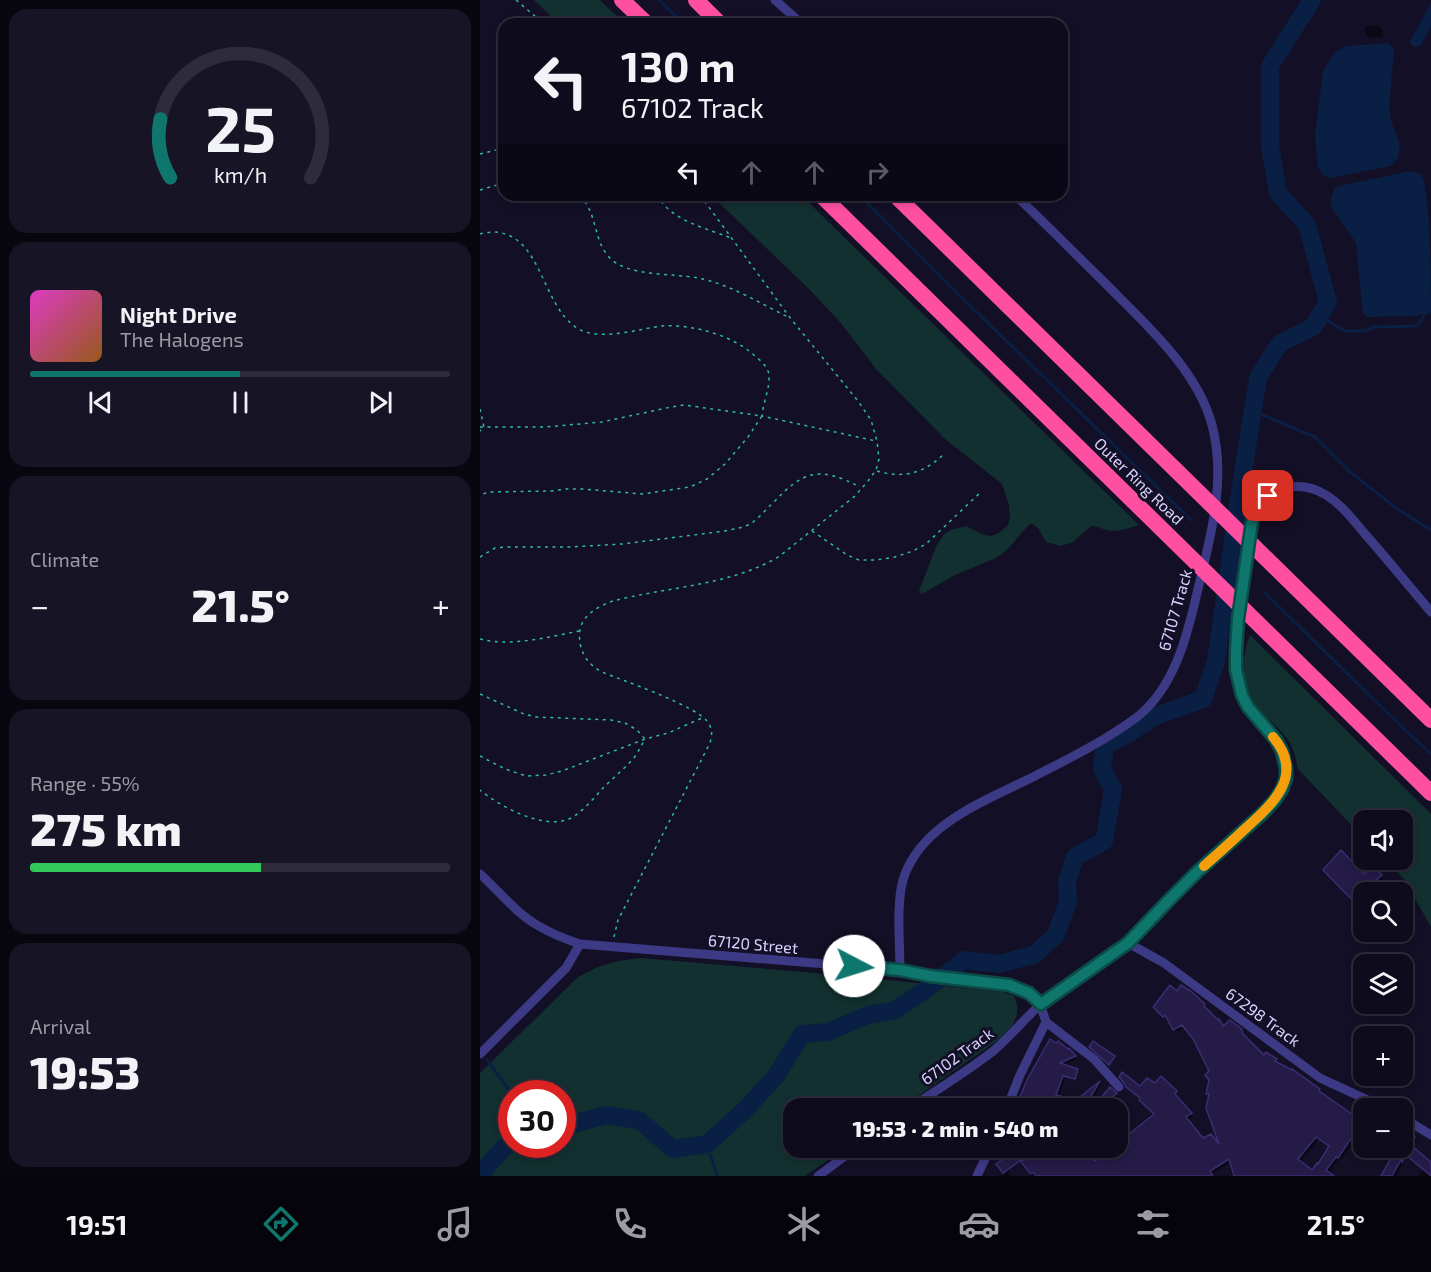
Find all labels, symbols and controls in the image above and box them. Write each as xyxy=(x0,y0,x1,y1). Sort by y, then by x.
text: 130 m xyxy=(621,40,736,90)
icon: left xyxy=(522,42,600,120)
text: 25 xyxy=(205,90,275,165)
text: 67102 Track xyxy=(621,91,764,123)
icon: left xyxy=(672,156,705,189)
icon: ahead xyxy=(735,156,768,189)
icon: ahead xyxy=(798,156,831,189)
icon: right xyxy=(861,156,894,189)
text: km/h xyxy=(213,163,267,188)
text: Night Drive xyxy=(120,301,237,327)
text: The Halogens xyxy=(120,327,244,351)
icon: previous xyxy=(84,386,117,419)
icon: pause xyxy=(224,386,257,419)
icon: next xyxy=(364,386,397,419)
street label: Outer Ring Road xyxy=(1091,433,1188,528)
pin xyxy=(1242,470,1293,521)
icon: arrive xyxy=(1251,479,1284,512)
text: Climate xyxy=(30,547,99,571)
street label: 67107 Track xyxy=(1154,567,1195,653)
text: 21.5° xyxy=(191,577,290,631)
text: − xyxy=(30,585,49,625)
text: + xyxy=(432,585,450,625)
text: Range · 55% xyxy=(30,771,140,795)
text: 275 km xyxy=(30,801,182,855)
map controls xyxy=(1353,810,1413,1158)
button: sound xyxy=(1353,810,1413,870)
button: search xyxy=(1353,882,1413,942)
street label: 67120 Street xyxy=(707,930,799,957)
position arrow xyxy=(822,934,886,998)
button: layers xyxy=(1353,954,1413,1014)
street label: 67298 Track xyxy=(1222,983,1304,1050)
text: Arrival xyxy=(30,1014,91,1038)
street label: 67102 Track xyxy=(917,1023,996,1088)
button: + xyxy=(1353,1026,1413,1086)
text: 19:53 xyxy=(30,1044,140,1098)
speed limit sign: 30 xyxy=(498,1080,576,1158)
button: − xyxy=(1353,1098,1413,1158)
text: 19:53 · 2 min · 540 m xyxy=(853,1115,1059,1141)
icon: directions xyxy=(260,1203,302,1245)
icon: music xyxy=(434,1203,476,1245)
icon: phone xyxy=(609,1203,651,1245)
icon: climate xyxy=(783,1203,825,1245)
icon: car xyxy=(958,1203,1000,1245)
icon: filters xyxy=(1132,1203,1174,1245)
text: 19:51 xyxy=(66,1208,127,1240)
text: 21.5° xyxy=(1307,1208,1365,1240)

